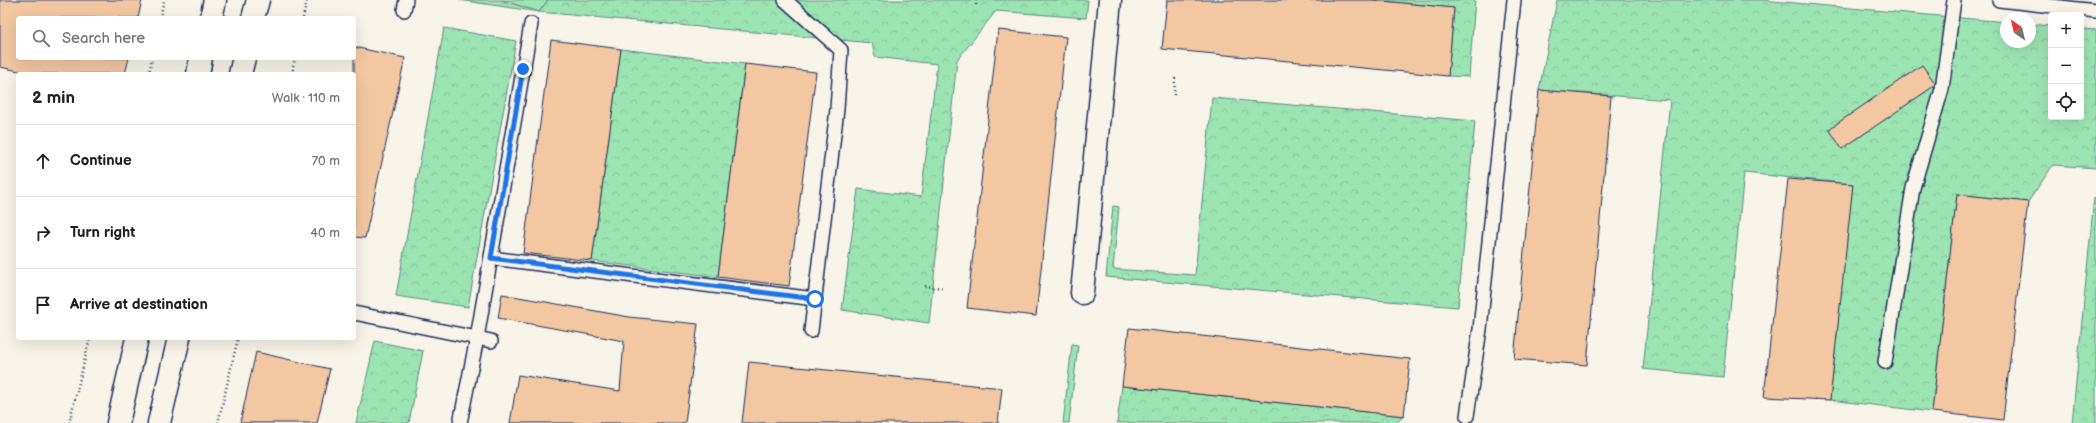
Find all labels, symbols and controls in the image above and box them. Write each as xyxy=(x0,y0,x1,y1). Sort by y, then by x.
north arrow xyxy=(2000,12,2036,48)
map controls xyxy=(2048,12,2084,120)
button: + xyxy=(2048,12,2084,48)
search box xyxy=(16,16,356,60)
icon: search xyxy=(30,27,52,49)
text: Search here xyxy=(62,29,145,48)
button: − xyxy=(2048,48,2084,84)
route end xyxy=(514,60,532,78)
button: locate xyxy=(2048,84,2084,120)
text: 2 min xyxy=(32,88,75,108)
text: Walk · 110 m xyxy=(272,90,340,106)
icon: ahead xyxy=(32,150,54,172)
text: Continue xyxy=(70,151,132,170)
text: 70 m xyxy=(312,153,340,169)
icon: right xyxy=(32,222,54,244)
text: Turn right xyxy=(70,223,135,242)
text: 40 m xyxy=(310,225,340,241)
route start xyxy=(806,290,824,308)
icon: arrive xyxy=(32,294,54,316)
text: Arrive at destination xyxy=(70,295,208,314)

